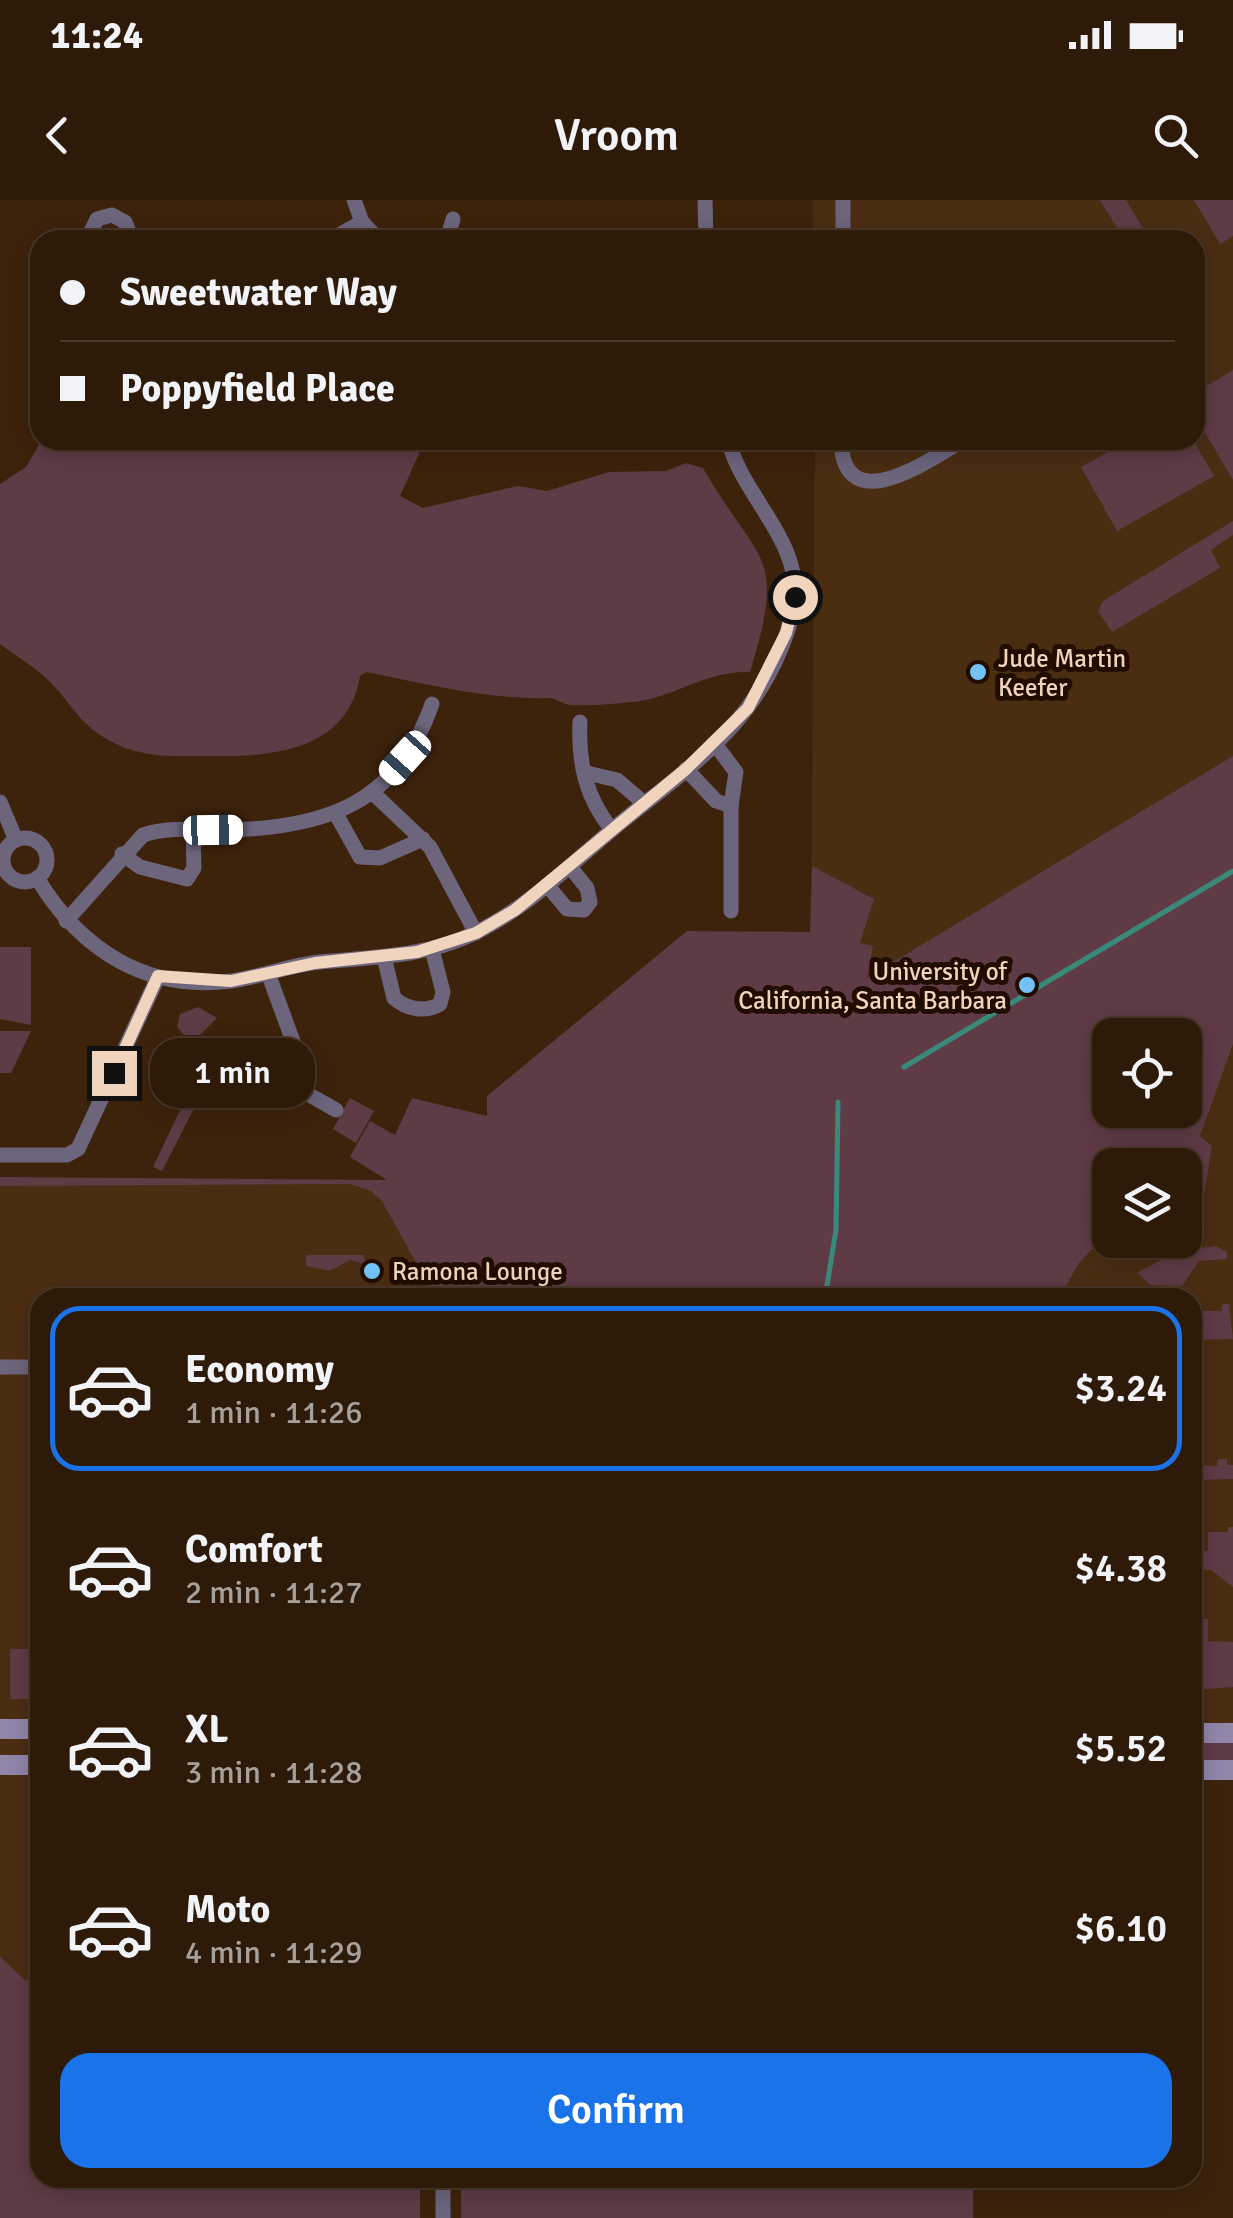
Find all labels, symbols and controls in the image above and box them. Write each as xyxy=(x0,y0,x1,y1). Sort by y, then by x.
text: 11:24 xyxy=(50,12,143,59)
icon: back xyxy=(30,108,85,163)
text: Vroom xyxy=(554,108,679,163)
icon: search xyxy=(1148,108,1203,163)
text: Sweetwater Way xyxy=(120,269,397,316)
text: Poppyfield Place xyxy=(120,365,395,412)
route start xyxy=(773,575,818,620)
place label: Jude Martin Keefer xyxy=(998,643,1126,703)
marker: Jude Martin Keefer xyxy=(967,661,989,683)
car xyxy=(374,726,436,790)
car xyxy=(183,814,243,846)
place label: University of California, Santa Barbara xyxy=(738,956,1009,1016)
marker: University of California, Santa Barbara xyxy=(1016,974,1038,996)
map controls xyxy=(1092,1018,1202,1258)
button: locate xyxy=(1092,1018,1202,1128)
callout: 1 min xyxy=(149,1038,314,1108)
route end xyxy=(92,1051,137,1096)
text: 1 min xyxy=(194,1053,271,1092)
button: layers xyxy=(1092,1148,1202,1258)
place label: Ramona Lounge xyxy=(392,1256,563,1287)
marker: Ramona Lounge xyxy=(361,1260,383,1282)
icon: car xyxy=(65,1344,155,1434)
text: Economy xyxy=(185,1346,334,1393)
text: $3.24 xyxy=(1074,1365,1167,1412)
text: 1 min · 11:26 xyxy=(185,1393,363,1432)
icon: car xyxy=(65,1524,155,1614)
text: Comfort xyxy=(185,1526,323,1573)
text: $4.38 xyxy=(1074,1545,1167,1592)
text: 2 min · 11:27 xyxy=(185,1573,363,1612)
icon: car xyxy=(65,1704,155,1794)
text: XL xyxy=(185,1706,228,1753)
text: $5.52 xyxy=(1074,1725,1167,1772)
text: 3 min · 11:28 xyxy=(185,1753,363,1792)
icon: car xyxy=(65,1884,155,1974)
text: Moto xyxy=(185,1886,270,1933)
text: $6.10 xyxy=(1074,1905,1167,1952)
text: 4 min · 11:29 xyxy=(185,1933,363,1972)
button: Confirm xyxy=(60,2053,1172,2168)

